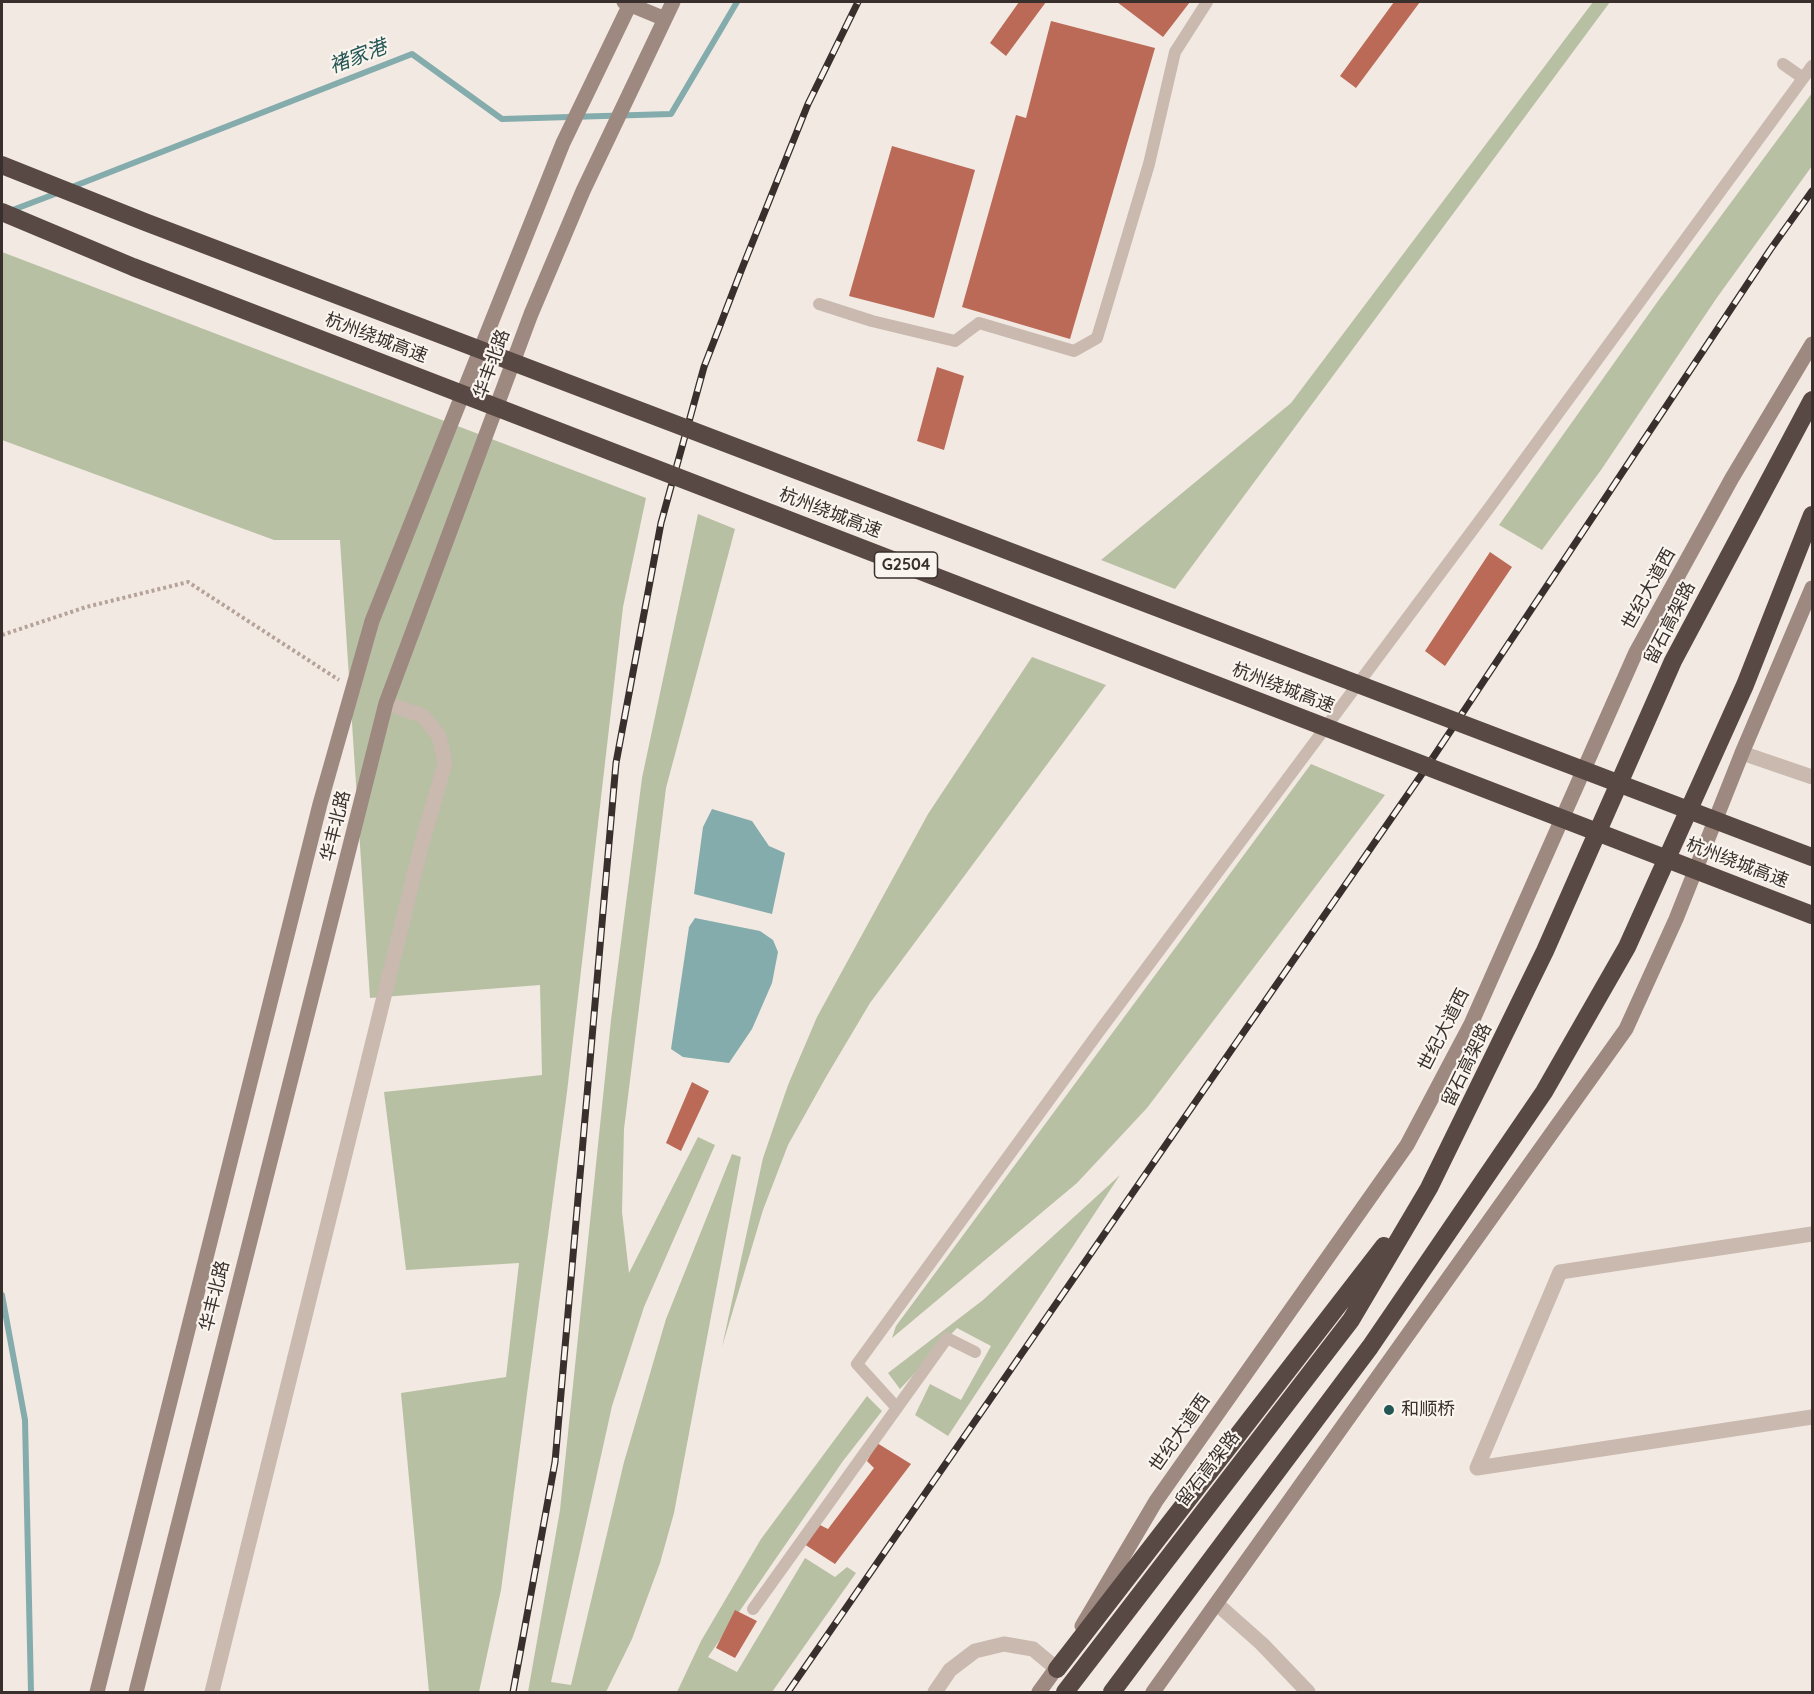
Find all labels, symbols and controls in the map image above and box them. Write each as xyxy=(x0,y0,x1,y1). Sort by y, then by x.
water label: 褚家港 xyxy=(326,35,390,79)
street label: 杭州绕城高速 xyxy=(322,309,430,367)
street label: 华丰北路 xyxy=(470,326,514,402)
street label: 杭州绕城高速 xyxy=(776,484,884,542)
street label: 世纪大道西 xyxy=(1618,544,1680,634)
road number: G2504 xyxy=(874,552,938,578)
street label: 留石高架路 xyxy=(1640,578,1700,668)
street label: 杭州绕城高速 xyxy=(1229,659,1337,717)
street label: 华丰北路 xyxy=(317,788,355,864)
street label: 杭州绕城高速 xyxy=(1683,834,1791,892)
street label: 世纪大道西 xyxy=(1414,985,1474,1075)
street label: 留石高架路 xyxy=(1438,1020,1496,1110)
street label: 华丰北路 xyxy=(196,1258,234,1334)
street label: 世纪大道西 xyxy=(1145,1390,1215,1476)
place label: 和顺桥 xyxy=(1401,1399,1455,1421)
marker: 和顺桥 xyxy=(1382,1403,1396,1417)
street label: 留石高架路 xyxy=(1172,1427,1244,1511)

